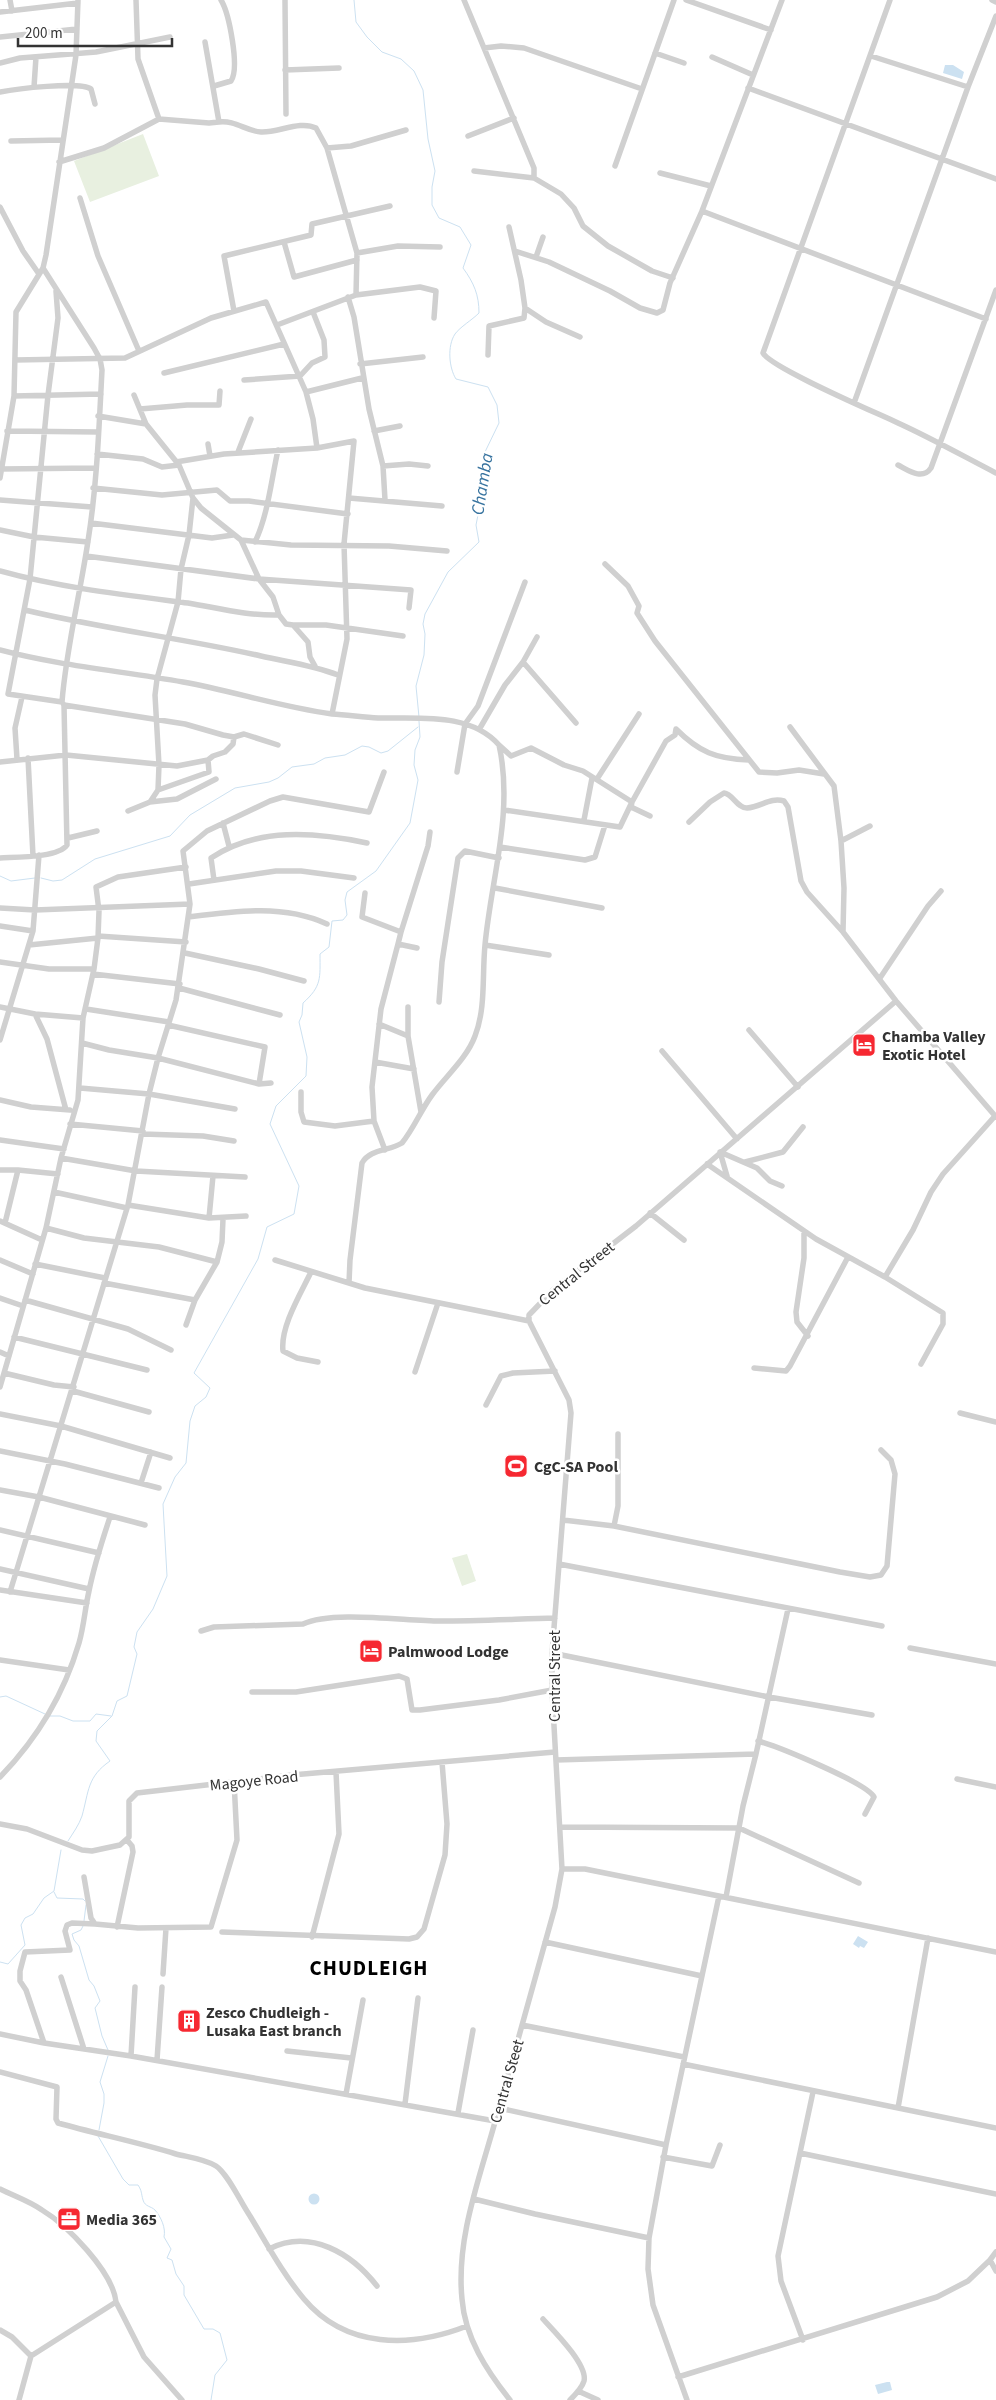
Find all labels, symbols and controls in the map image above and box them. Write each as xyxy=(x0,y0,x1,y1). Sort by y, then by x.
scale bar xyxy=(18,15,171,47)
text: 200 m xyxy=(25,23,63,44)
water label: Chamba xyxy=(465,451,500,517)
place label: Chamba Valley Exotic Hotel xyxy=(882,1026,986,1066)
hotel icon: Chamba Valley Exotic Hotel xyxy=(851,1032,877,1058)
street label: Central Street xyxy=(534,1236,620,1311)
sports icon: CgC-SA Pool xyxy=(503,1453,529,1479)
place label: CgC-SA Pool xyxy=(534,1456,618,1478)
street label: Central Street xyxy=(544,1629,566,1722)
hotel icon: Palmwood Lodge xyxy=(358,1638,384,1664)
place label: Palmwood Lodge xyxy=(388,1641,509,1663)
street label: Magoye Road xyxy=(209,1765,300,1797)
district label: CHUDLEIGH xyxy=(310,1953,428,1983)
place label: Zesco Chudleigh - Lusaka East branch xyxy=(206,2002,342,2042)
building icon: Zesco Chudleigh - Lusaka East branch xyxy=(176,2008,202,2034)
street label: Central Steet xyxy=(485,2036,530,2126)
office icon: Media 365 xyxy=(56,2206,82,2232)
place label: Media 365 xyxy=(86,2209,157,2231)

